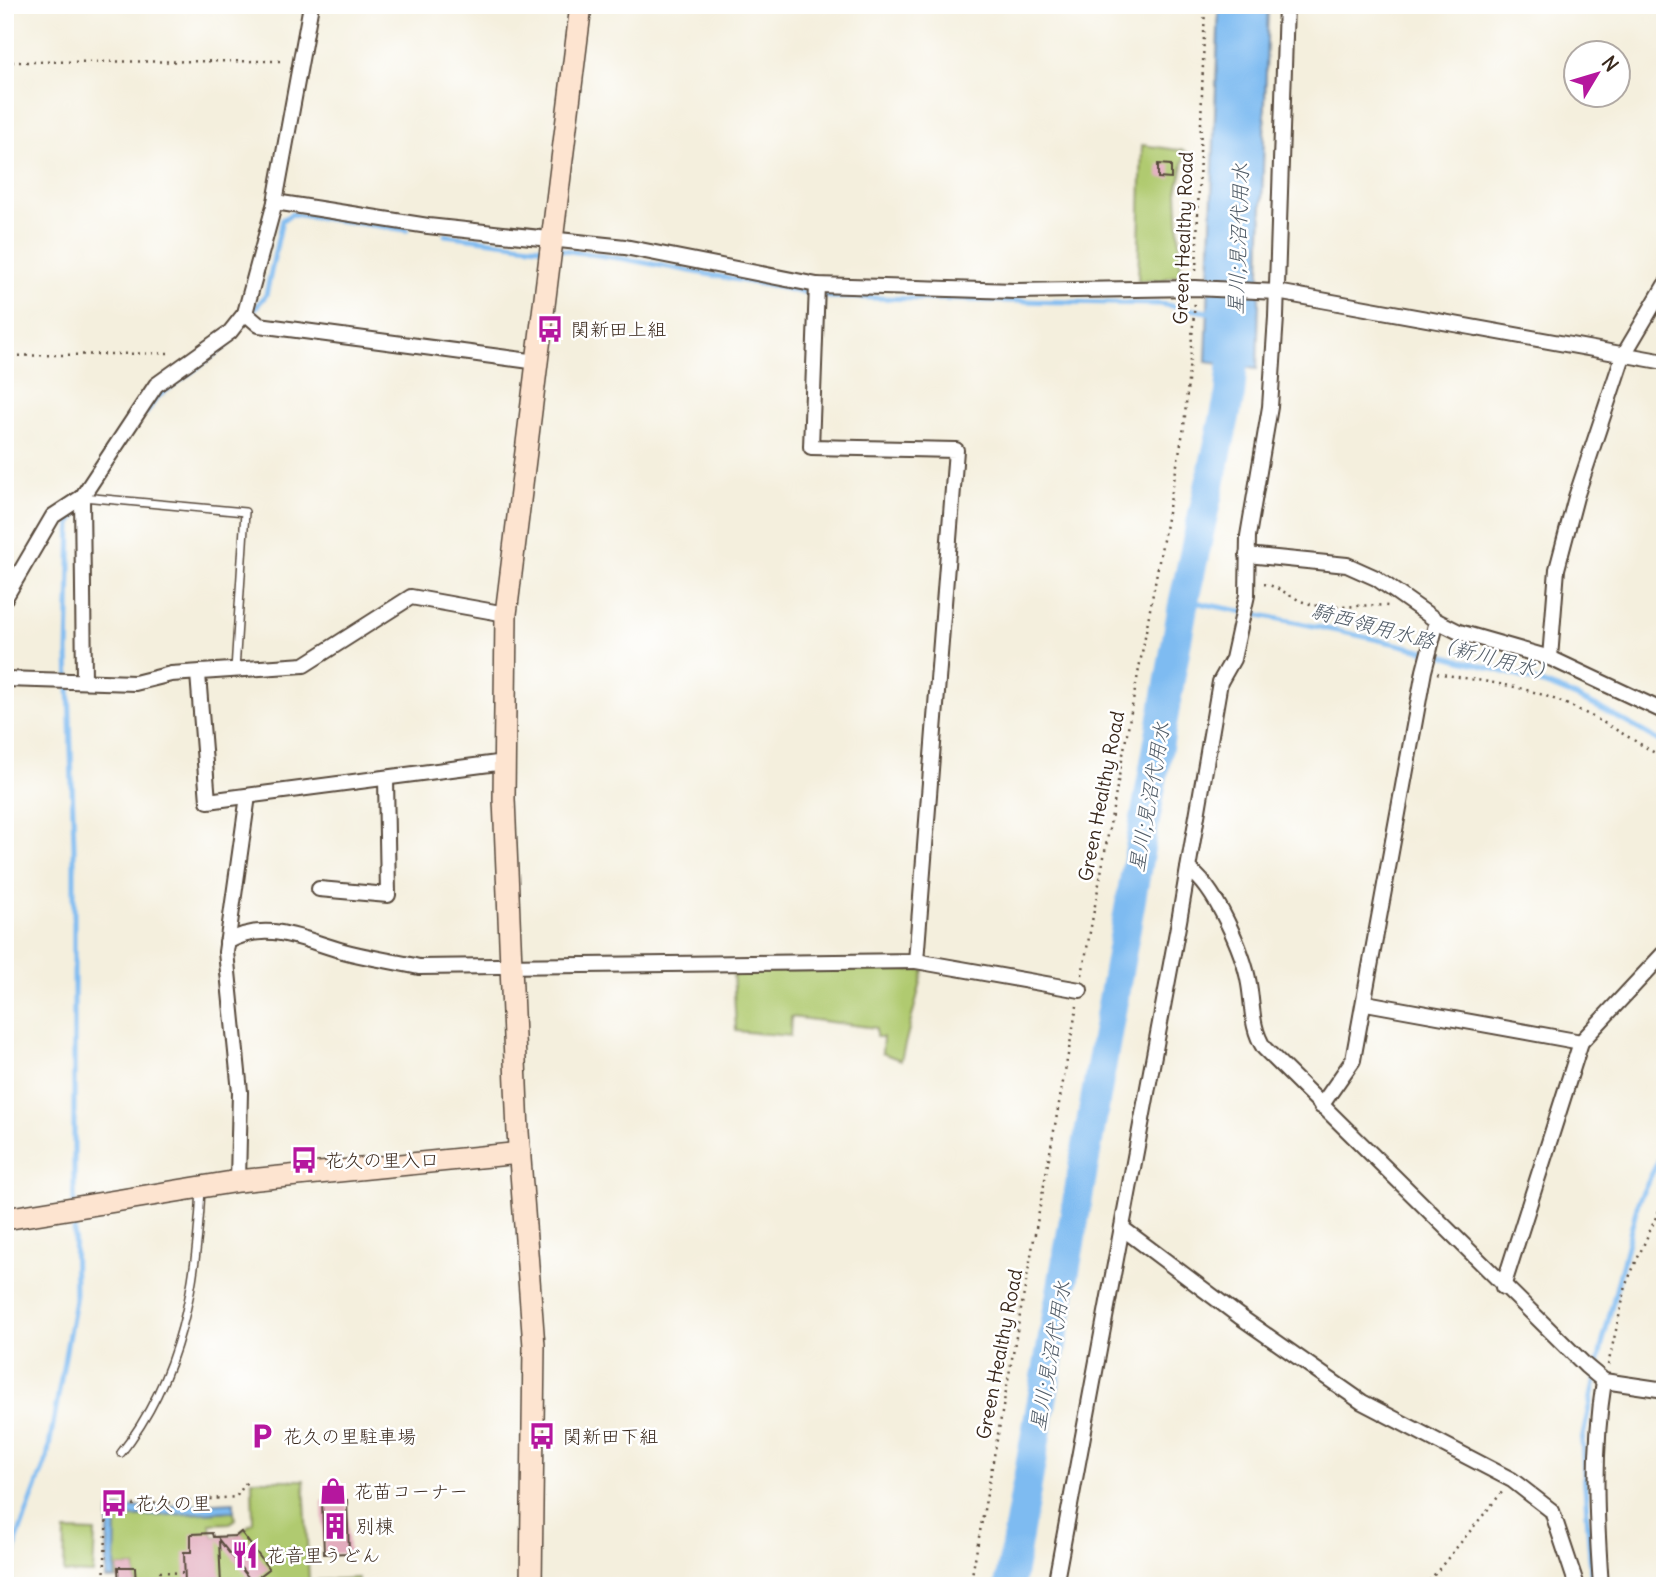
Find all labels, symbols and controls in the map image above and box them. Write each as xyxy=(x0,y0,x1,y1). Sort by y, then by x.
north arrow xyxy=(1562,38,1632,108)
text: N xyxy=(1597,51,1624,76)
street label: Green Healthy Road xyxy=(1168,151,1198,325)
water label: 星川;見沼代用水 xyxy=(1222,163,1254,315)
bus stop icon: 関新田上組 xyxy=(535,314,565,344)
place label: 関新田上組 xyxy=(571,317,666,341)
water label: 騎西領用水路（新川用水） xyxy=(1309,596,1559,688)
street label: Green Healthy Road xyxy=(1073,709,1129,883)
water label: 星川;見沼代用水 xyxy=(1122,720,1176,874)
bus stop icon: 花久の里入口 xyxy=(289,1145,319,1175)
place label: 花久の里入口 xyxy=(325,1148,439,1172)
street label: Green Healthy Road xyxy=(971,1267,1027,1441)
water label: 星川;見沼代用水 xyxy=(1023,1279,1077,1433)
parking icon: 花久の里駐車場 xyxy=(247,1421,277,1451)
bus stop icon: 関新田下組 xyxy=(527,1421,557,1451)
place label: 花久の里駐車場 xyxy=(283,1424,416,1448)
place label: 関新田下組 xyxy=(563,1424,658,1448)
shop icon: 花苗コーナー xyxy=(318,1476,348,1506)
place label: 花苗コーナー xyxy=(354,1479,468,1503)
bus stop icon: 花久の里 xyxy=(99,1488,129,1518)
place label: 花久の里 xyxy=(135,1491,211,1515)
building icon: 別棟 xyxy=(320,1511,350,1541)
place label: 別棟 xyxy=(356,1514,394,1538)
restaurant icon: 花音里うどん xyxy=(230,1540,260,1570)
place label: 花音里うどん xyxy=(266,1543,380,1567)

